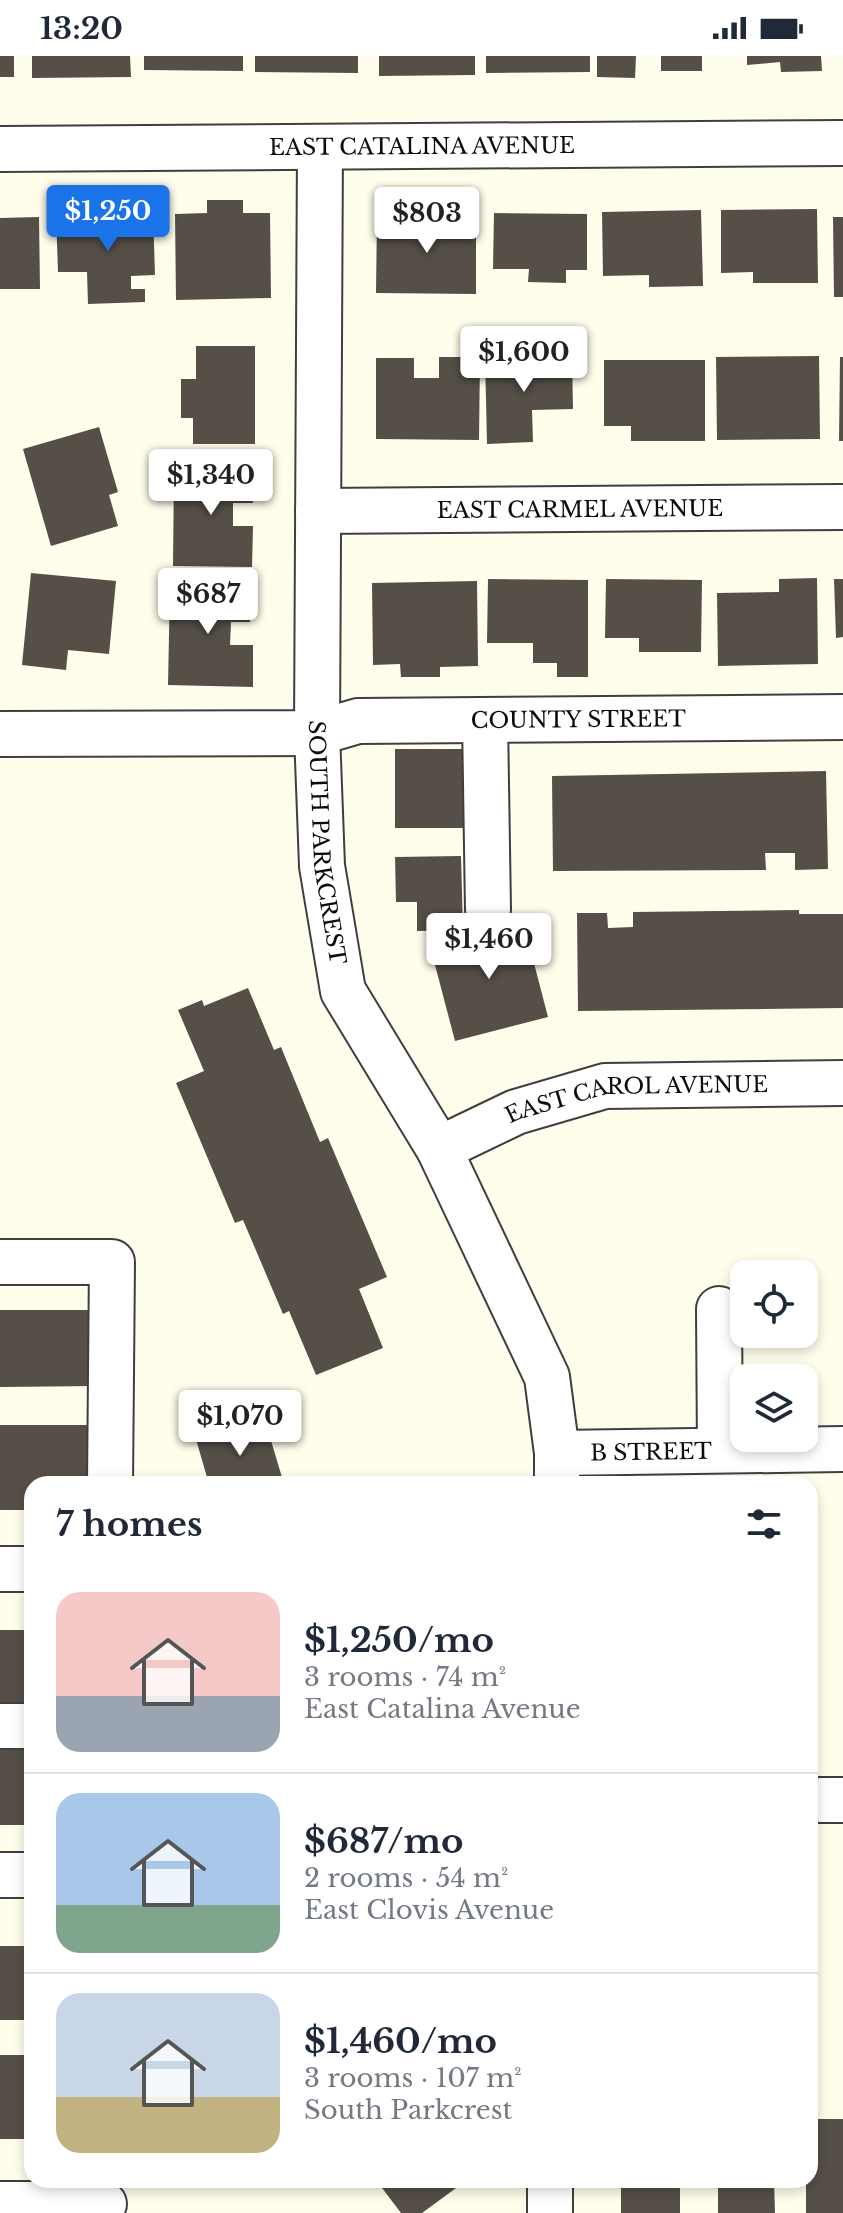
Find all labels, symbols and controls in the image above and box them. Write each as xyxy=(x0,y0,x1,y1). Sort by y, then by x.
text: 13:20 xyxy=(40,10,123,47)
street label: EAST CATALINA AVENUE xyxy=(269,131,575,161)
pin: $1,250 xyxy=(43,185,173,253)
pin: $803 xyxy=(380,187,474,255)
text: $1,250 xyxy=(65,195,151,227)
text: $803 xyxy=(392,197,462,229)
pin: $1,600 xyxy=(459,326,589,394)
text: $1,600 xyxy=(478,336,570,368)
pin: $1,340 xyxy=(146,449,276,517)
text: $1,340 xyxy=(167,459,255,491)
street label: EAST CARMEL AVENUE xyxy=(437,494,723,524)
pin: $687 xyxy=(161,568,255,636)
text: $687 xyxy=(176,578,240,610)
street label: COUNTY STREET xyxy=(471,705,686,734)
street label: SOUTH PARKCREST xyxy=(303,720,352,967)
pin: $1,460 xyxy=(424,913,554,981)
text: $1,460 xyxy=(444,923,534,955)
street label: EAST CAROL AVENUE xyxy=(500,1070,768,1129)
map controls xyxy=(730,1260,818,1452)
button: locate xyxy=(730,1260,818,1348)
button: layers xyxy=(730,1364,818,1452)
pin: $1,070 xyxy=(175,1390,305,1458)
text: $1,070 xyxy=(196,1400,284,1432)
street label: B STREET xyxy=(590,1437,712,1466)
icon: filters xyxy=(742,1502,786,1546)
text: 7 homes xyxy=(56,1503,203,1545)
text: $1,250/mo xyxy=(304,1619,494,1661)
icon: home xyxy=(120,1624,216,1720)
text: 3 rooms · 74 m² xyxy=(304,1661,506,1693)
text: East Catalina Avenue xyxy=(304,1693,581,1725)
text: $687/mo xyxy=(304,1820,463,1862)
icon: home xyxy=(120,1825,216,1921)
text: 2 rooms · 54 m² xyxy=(304,1862,508,1894)
text: East Clovis Avenue xyxy=(304,1894,554,1926)
text: $1,460/mo xyxy=(304,2020,497,2062)
icon: home xyxy=(120,2025,216,2121)
text: 3 rooms · 107 m² xyxy=(304,2062,522,2094)
text: South Parkcrest xyxy=(304,2094,512,2126)

